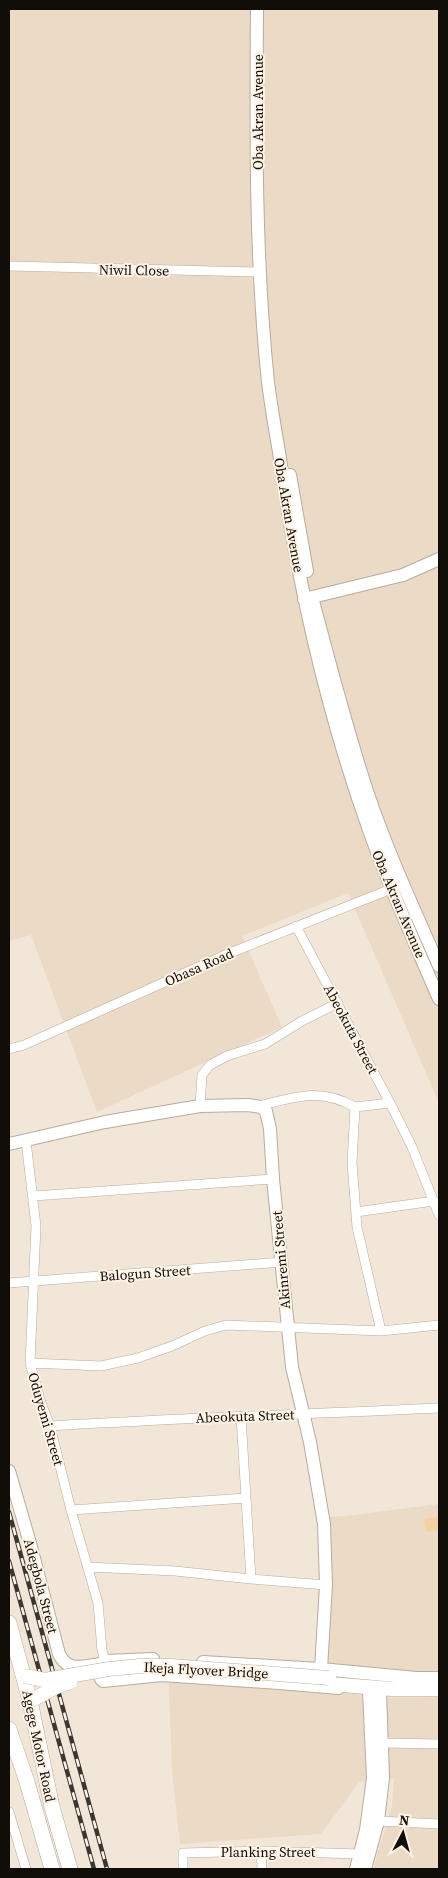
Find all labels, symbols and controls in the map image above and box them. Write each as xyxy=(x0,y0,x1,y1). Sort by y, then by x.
street label: Oba Akran Avenue xyxy=(248,54,268,170)
street label: Niwil Close xyxy=(99,259,169,281)
street label: Oba Akran Avenue xyxy=(269,456,309,574)
street label: Oba Akran Avenue xyxy=(367,847,431,961)
street label: Obasa Road xyxy=(161,943,237,991)
street label: Abeokuta Street xyxy=(319,981,383,1078)
street label: Akinremi Street xyxy=(267,1209,295,1310)
street label: Balogun Street xyxy=(99,1260,192,1286)
street label: Oduyemi Street xyxy=(23,1370,69,1468)
street label: Abeokuta Street xyxy=(195,1404,295,1428)
street label: Adegbola Street xyxy=(19,1536,63,1636)
street label: Ikeja Flyover Bridge xyxy=(143,1657,269,1683)
street label: Agege Motor Road xyxy=(17,1688,61,1804)
north arrow xyxy=(378,1808,428,1858)
text: N xyxy=(398,1810,410,1831)
street label: Planking Street xyxy=(221,1842,316,1862)

